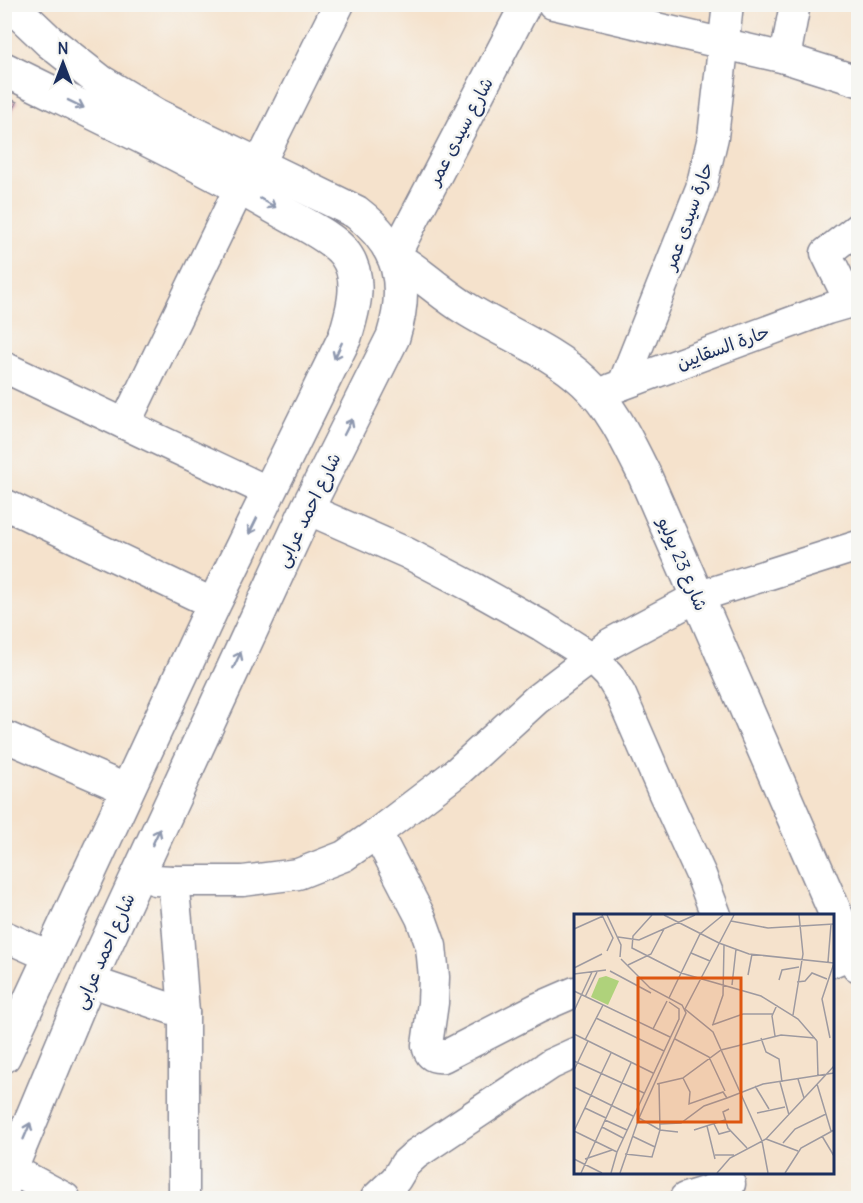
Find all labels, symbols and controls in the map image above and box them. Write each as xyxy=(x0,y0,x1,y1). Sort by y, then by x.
north arrow xyxy=(33,33,93,93)
text: N xyxy=(57,38,69,58)
street label: شارع سيدى عمر xyxy=(421,73,499,191)
one-way arrow xyxy=(66,99,84,111)
street label: حارة سيدى عمر xyxy=(657,159,718,275)
one-way arrow xyxy=(259,198,276,210)
street label: حارة السقايين xyxy=(673,320,773,374)
one-way arrow xyxy=(332,341,344,359)
one-way arrow xyxy=(343,418,354,436)
street label: شارع احمد عرابى xyxy=(270,449,347,571)
street label: شارع 23 يوليو xyxy=(652,513,713,615)
one-way arrow xyxy=(246,517,258,535)
one-way arrow xyxy=(232,651,244,669)
one-way arrow xyxy=(151,828,162,846)
street label: شارع احمد عرابى xyxy=(68,889,141,1013)
inset map xyxy=(574,914,833,1173)
one-way arrow xyxy=(22,1122,33,1140)

